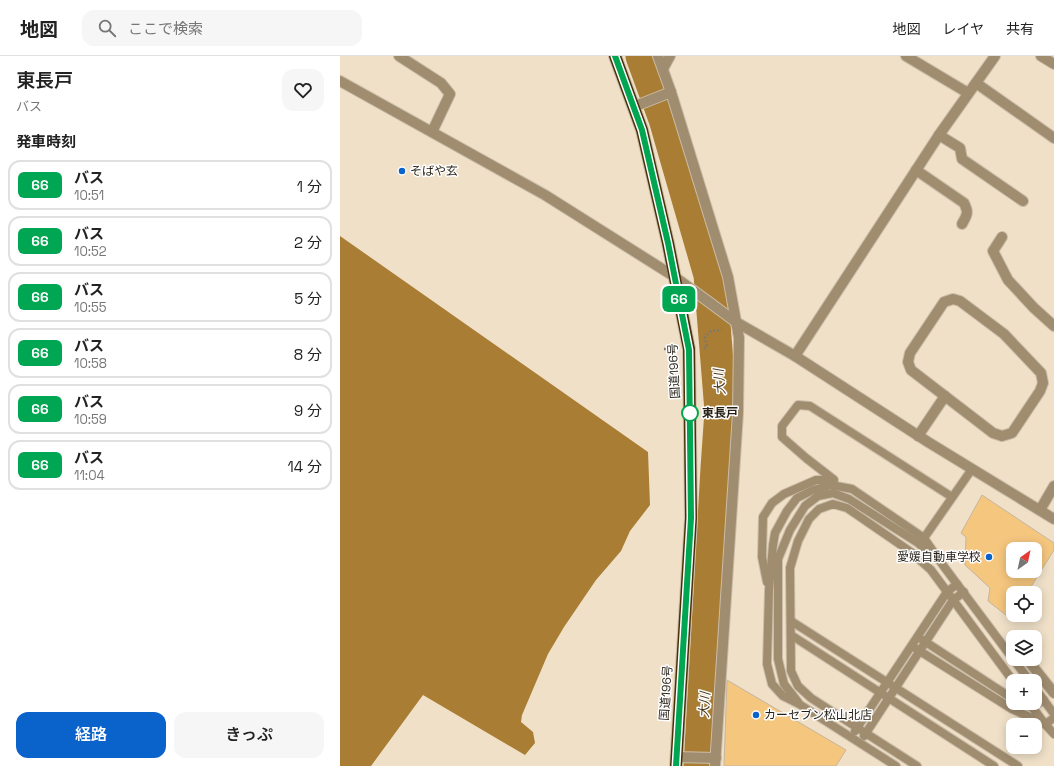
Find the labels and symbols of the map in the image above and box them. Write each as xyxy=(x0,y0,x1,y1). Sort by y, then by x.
place label: そばや玄 xyxy=(410,163,458,179)
marker: そばや玄 xyxy=(397,166,407,176)
line badge: 66 xyxy=(661,286,697,312)
street label: 国道196号 xyxy=(665,343,683,399)
water label: 大川 xyxy=(710,366,729,396)
marker: 東長戸 xyxy=(681,404,699,422)
place label: 東長戸 xyxy=(702,405,738,421)
north arrow xyxy=(1006,542,1042,578)
place label: 愛媛自動車学校 xyxy=(897,549,981,565)
marker: 愛媛自動車学校 xyxy=(984,552,994,562)
street label: 国道196号 xyxy=(656,665,676,721)
water label: 大川 xyxy=(695,690,714,718)
place label: カーセブン松山北店 xyxy=(764,707,872,723)
marker: カーセブン松山北店 xyxy=(751,710,761,720)

